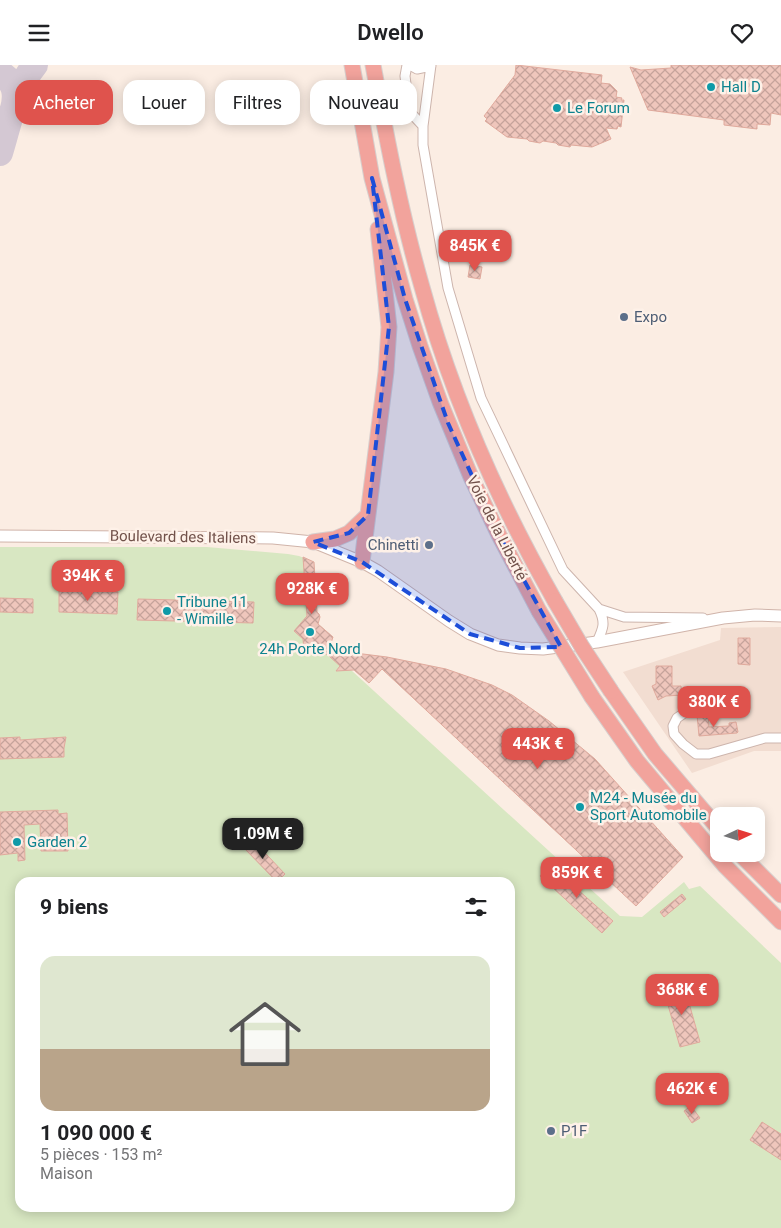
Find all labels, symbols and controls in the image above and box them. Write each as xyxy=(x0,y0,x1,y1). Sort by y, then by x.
icon: menu xyxy=(25,19,53,47)
icon: heart xyxy=(728,19,756,47)
text: Dwello xyxy=(357,20,424,45)
place label: Hall D xyxy=(721,78,761,96)
chip: Acheter xyxy=(15,80,113,125)
chip: Louer xyxy=(123,80,205,125)
chip: Filtres xyxy=(215,80,300,125)
chip: Nouveau xyxy=(310,80,417,125)
marker: Hall D xyxy=(705,81,717,93)
place label: Le Forum xyxy=(567,99,630,117)
marker: Le Forum xyxy=(551,102,563,114)
pin: 845K € xyxy=(434,229,516,272)
text: 845K € xyxy=(450,236,500,255)
place label: Expo xyxy=(634,308,667,326)
marker: Expo xyxy=(618,311,630,323)
street label: Voie de la Liberté xyxy=(463,473,531,583)
street label: Boulevard des Italiens xyxy=(110,527,256,547)
place label: Chinetti xyxy=(368,536,419,554)
marker: Chinetti xyxy=(423,539,435,551)
pin: 394K € xyxy=(47,559,129,602)
text: 394K € xyxy=(63,566,113,585)
pin: 928K € xyxy=(271,573,353,615)
text: 928K € xyxy=(287,579,337,598)
place label: Tribune 11 - Wimille xyxy=(177,593,248,628)
marker: Tribune 11 - Wimille xyxy=(161,605,173,617)
marker: 24h Porte Nord xyxy=(304,626,316,638)
place label: 24h Porte Nord xyxy=(259,640,361,658)
pin: 380K € xyxy=(673,685,755,728)
text: 380K € xyxy=(689,692,739,711)
pin: 443K € xyxy=(497,727,579,770)
text: 443K € xyxy=(513,734,563,753)
place label: M24 - Musée du Sport Automobile xyxy=(590,789,707,824)
marker: M24 - Musée du Sport Automobile xyxy=(574,801,586,813)
north arrow xyxy=(710,807,765,863)
map controls xyxy=(710,807,765,862)
pin: 1.09M € xyxy=(217,817,309,860)
text: 1.09M € xyxy=(233,824,293,843)
place label: Garden 2 xyxy=(27,833,87,851)
marker: Garden 2 xyxy=(11,836,23,848)
pin: 859K € xyxy=(536,857,618,899)
text: 859K € xyxy=(552,863,602,882)
icon: filters xyxy=(462,893,490,921)
text: 9 biens xyxy=(40,895,109,919)
pin: 368K € xyxy=(641,973,723,1016)
text: 368K € xyxy=(657,980,707,999)
icon: home xyxy=(220,989,310,1079)
pin: 462K € xyxy=(651,1073,733,1115)
text: 462K € xyxy=(667,1079,717,1098)
text: 1 090 000 € xyxy=(40,1121,152,1145)
place label: P1F xyxy=(561,1122,587,1140)
marker: P1F xyxy=(545,1125,557,1137)
text: 5 pièces · 153 m² xyxy=(40,1145,162,1164)
text: Maison xyxy=(40,1164,93,1183)

